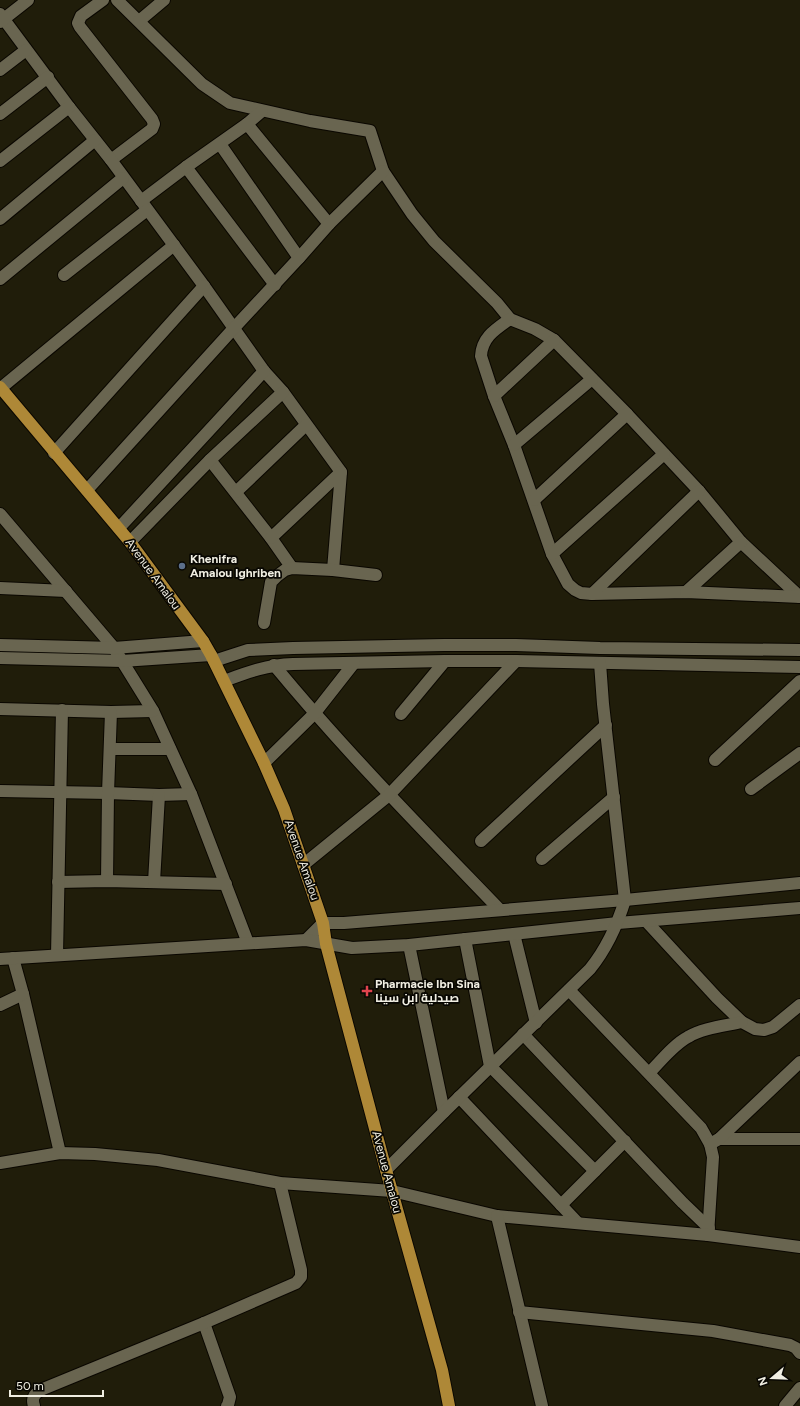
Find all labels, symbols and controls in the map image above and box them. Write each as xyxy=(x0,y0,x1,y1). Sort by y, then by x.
street label: Avenue Amalou xyxy=(123,536,183,612)
place label: Khenifra Amalou Ighriben xyxy=(190,552,281,580)
marker: Khenifra Amalou Ighriben xyxy=(177,561,187,571)
street label: Avenue Amalou xyxy=(282,818,322,902)
place label: Pharmacie Ibn Sina صيدلية ابن سينا xyxy=(375,977,480,1006)
marker: Pharmacie Ibn Sina صيدلية ابن سينا xyxy=(362,986,372,996)
street label: Avenue Amalou xyxy=(369,1129,405,1215)
north arrow xyxy=(752,1358,792,1398)
scale bar xyxy=(10,1372,103,1398)
text: N xyxy=(755,1375,771,1387)
text: 50 m xyxy=(16,1379,44,1393)

